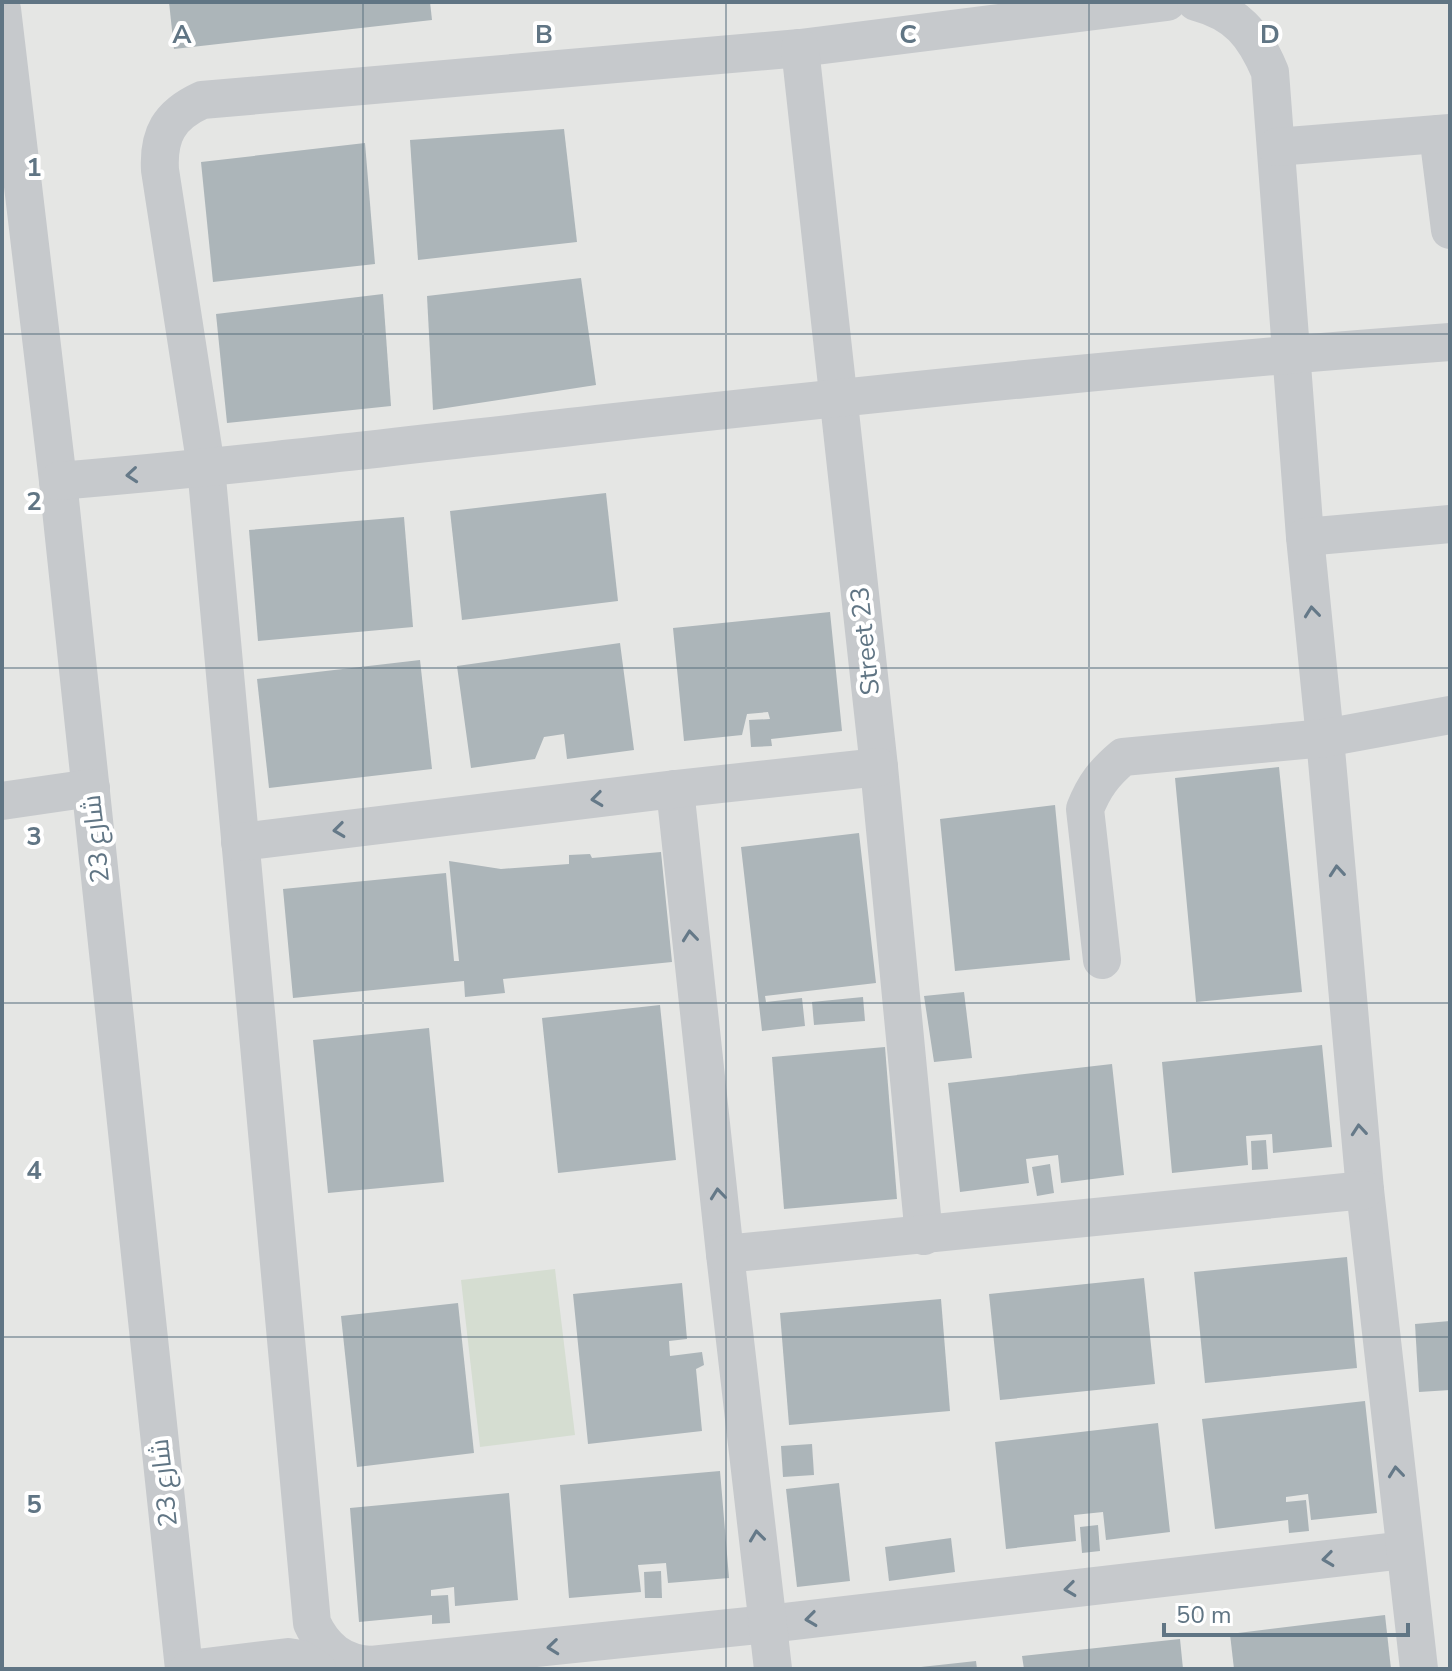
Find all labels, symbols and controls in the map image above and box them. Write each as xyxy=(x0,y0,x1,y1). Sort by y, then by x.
text: A xyxy=(172,17,192,52)
text: B xyxy=(535,17,553,52)
text: C xyxy=(899,17,917,52)
text: D xyxy=(1260,17,1280,52)
text: 1 xyxy=(26,150,42,185)
one-way arrow xyxy=(125,466,138,483)
text: 2 xyxy=(26,484,42,519)
street label: Street 23 xyxy=(842,585,888,697)
one-way arrow xyxy=(1304,605,1321,618)
one-way arrow xyxy=(590,790,603,807)
street label: شارع 23 xyxy=(74,793,118,885)
text: 3 xyxy=(26,819,42,854)
one-way arrow xyxy=(332,822,345,839)
one-way arrow xyxy=(1329,864,1346,877)
one-way arrow xyxy=(682,929,699,942)
one-way arrow xyxy=(1351,1123,1368,1136)
text: 4 xyxy=(26,1153,42,1188)
one-way arrow xyxy=(710,1187,727,1200)
street label: شارع 23 xyxy=(142,1437,186,1529)
one-way arrow xyxy=(1388,1465,1405,1478)
text: 5 xyxy=(26,1487,42,1522)
one-way arrow xyxy=(749,1529,766,1542)
one-way arrow xyxy=(1321,1550,1334,1567)
one-way arrow xyxy=(1063,1580,1076,1597)
scale bar xyxy=(1164,1587,1408,1637)
text: 50 m xyxy=(1176,1599,1232,1631)
one-way arrow xyxy=(804,1611,817,1628)
one-way arrow xyxy=(546,1638,559,1655)

